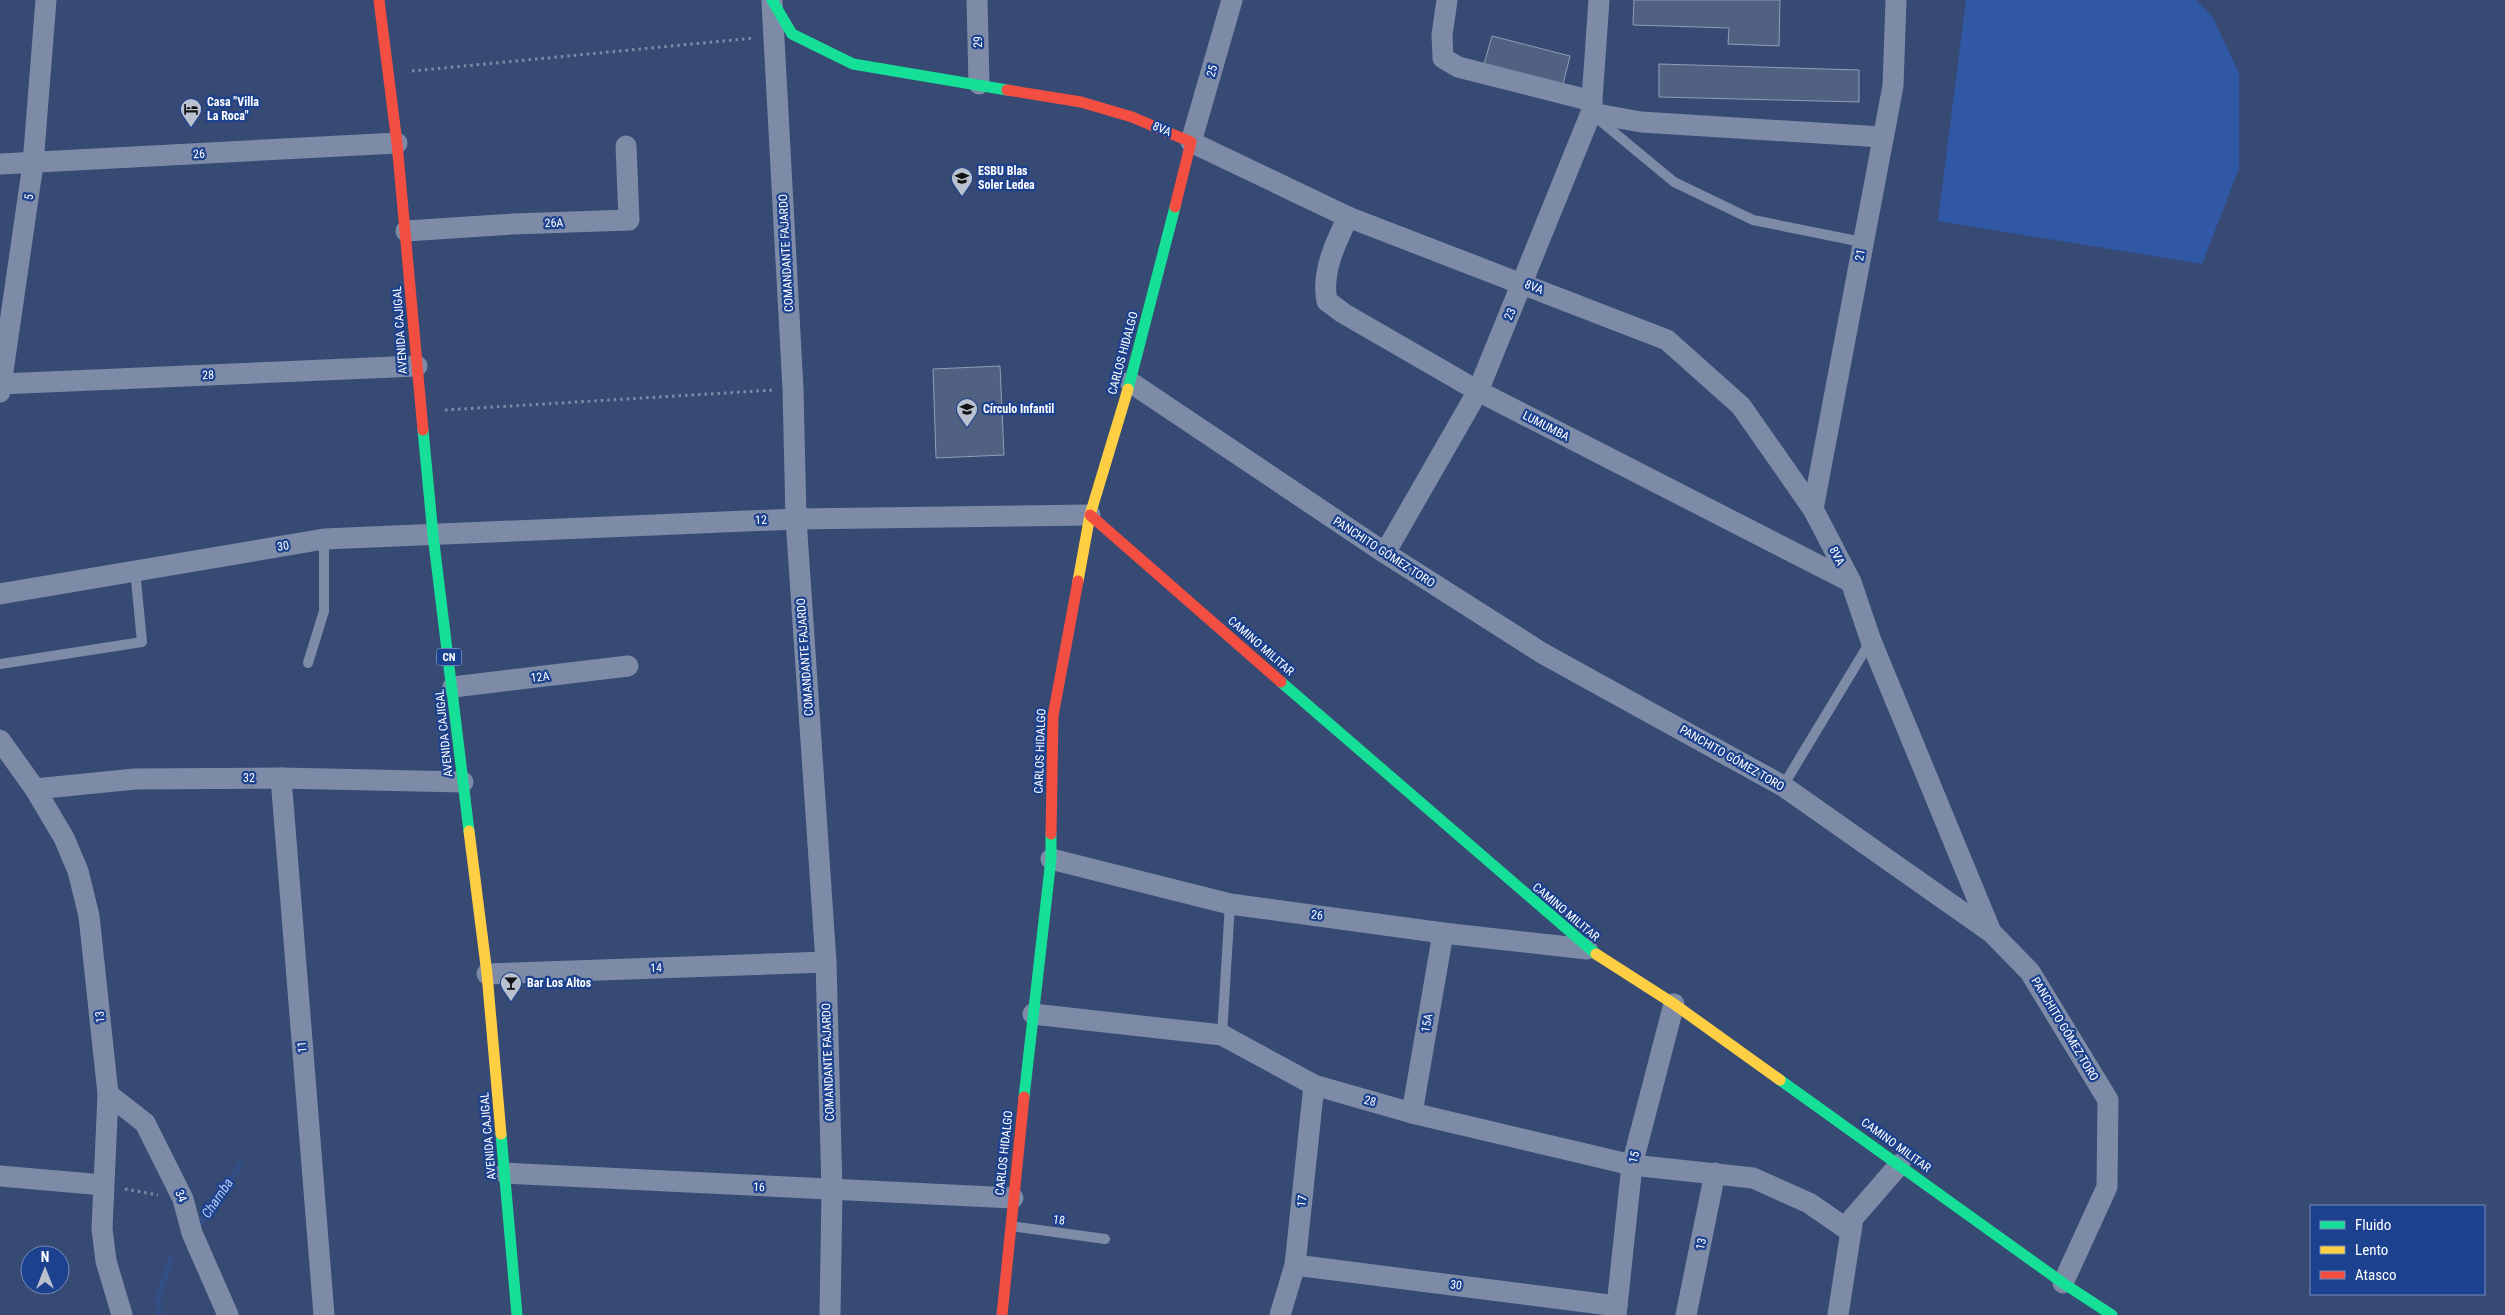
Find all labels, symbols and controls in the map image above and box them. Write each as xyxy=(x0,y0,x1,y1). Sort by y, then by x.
street label: 29 xyxy=(971,36,985,48)
street label: 25 xyxy=(1204,63,1220,79)
place label: Casa "Villa La Roca" xyxy=(207,95,259,123)
hotel icon: Casa "Villa La Roca" xyxy=(179,97,203,128)
street label: 8VA xyxy=(1150,119,1174,139)
street label: 26 xyxy=(193,147,205,161)
place label: ESBU Blas Soler Ledea xyxy=(978,164,1035,192)
school or university icon: ESBU Blas Soler Ledea xyxy=(950,166,974,197)
street label: 5 xyxy=(22,193,36,201)
street label: COMANDANTE FAJARDO xyxy=(776,194,796,312)
street label: 26A xyxy=(544,216,564,230)
street label: 21 xyxy=(1852,248,1868,262)
street label: 8VA xyxy=(1523,277,1546,297)
street label: AVENIDA CAJIGAL xyxy=(390,285,410,374)
street label: 23 xyxy=(1501,306,1519,322)
street label: CARLOS HIDALGO xyxy=(1105,310,1141,396)
street label: 28 xyxy=(202,368,214,382)
school or university icon: Círculo Infantil xyxy=(955,397,979,428)
place label: Círculo Infantil xyxy=(983,402,1054,416)
street label: LUMUMBA xyxy=(1520,408,1572,444)
street label: 12 xyxy=(755,513,767,527)
street label: PANCHITO GÓMEZ TORO xyxy=(1331,513,1438,590)
street label: 30 xyxy=(276,538,290,554)
street label: 8VA xyxy=(1826,544,1848,568)
street label: COMANDANTE FAJARDO xyxy=(794,598,816,716)
street label: CAMINO MILITAR xyxy=(1225,614,1297,679)
road number: CN xyxy=(436,649,462,666)
street label: 12A xyxy=(530,669,550,685)
street label: AVENIDA CAJIGAL xyxy=(432,688,456,778)
street label: CARLOS HIDALGO xyxy=(1032,708,1048,794)
street label: PANCHITO GÓMEZ TORO xyxy=(1677,721,1787,794)
street label: 32 xyxy=(243,771,255,785)
street label: CAMINO MILITAR xyxy=(1530,880,1603,944)
street label: 26 xyxy=(1310,907,1324,923)
street label: 14 xyxy=(650,961,662,975)
bar icon: Bar Los Altos xyxy=(499,971,523,1002)
street label: PANCHITO GÓMEZ TORO xyxy=(2029,974,2102,1083)
place label: Bar Los Altos xyxy=(527,976,592,990)
street label: COMANDANTE FAJARDO xyxy=(819,1003,837,1121)
street label: 13 xyxy=(92,1010,108,1024)
street label: 15A xyxy=(1418,1012,1436,1033)
street label: 11 xyxy=(295,1040,309,1054)
street label: AVENIDA CAJIGAL xyxy=(477,1091,499,1181)
street label: 28 xyxy=(1362,1093,1378,1109)
street label: CARLOS HIDALGO xyxy=(993,1110,1015,1196)
street label: CAMINO MILITAR xyxy=(1858,1115,1934,1175)
street label: 15 xyxy=(1626,1150,1642,1164)
water label: Charnba xyxy=(198,1175,236,1221)
street label: 16 xyxy=(753,1180,765,1194)
street label: 34 xyxy=(172,1188,190,1204)
street label: 17 xyxy=(1294,1194,1310,1208)
legend xyxy=(2310,1205,2485,1295)
street label: 18 xyxy=(1052,1212,1066,1228)
text: Fluido xyxy=(2355,1216,2391,1234)
street label: 13 xyxy=(1693,1237,1709,1251)
text: Lento xyxy=(2355,1241,2388,1259)
north arrow xyxy=(20,1245,70,1295)
text: N xyxy=(41,1249,49,1265)
text: Atasco xyxy=(2355,1266,2396,1284)
street label: 30 xyxy=(1449,1277,1463,1293)

